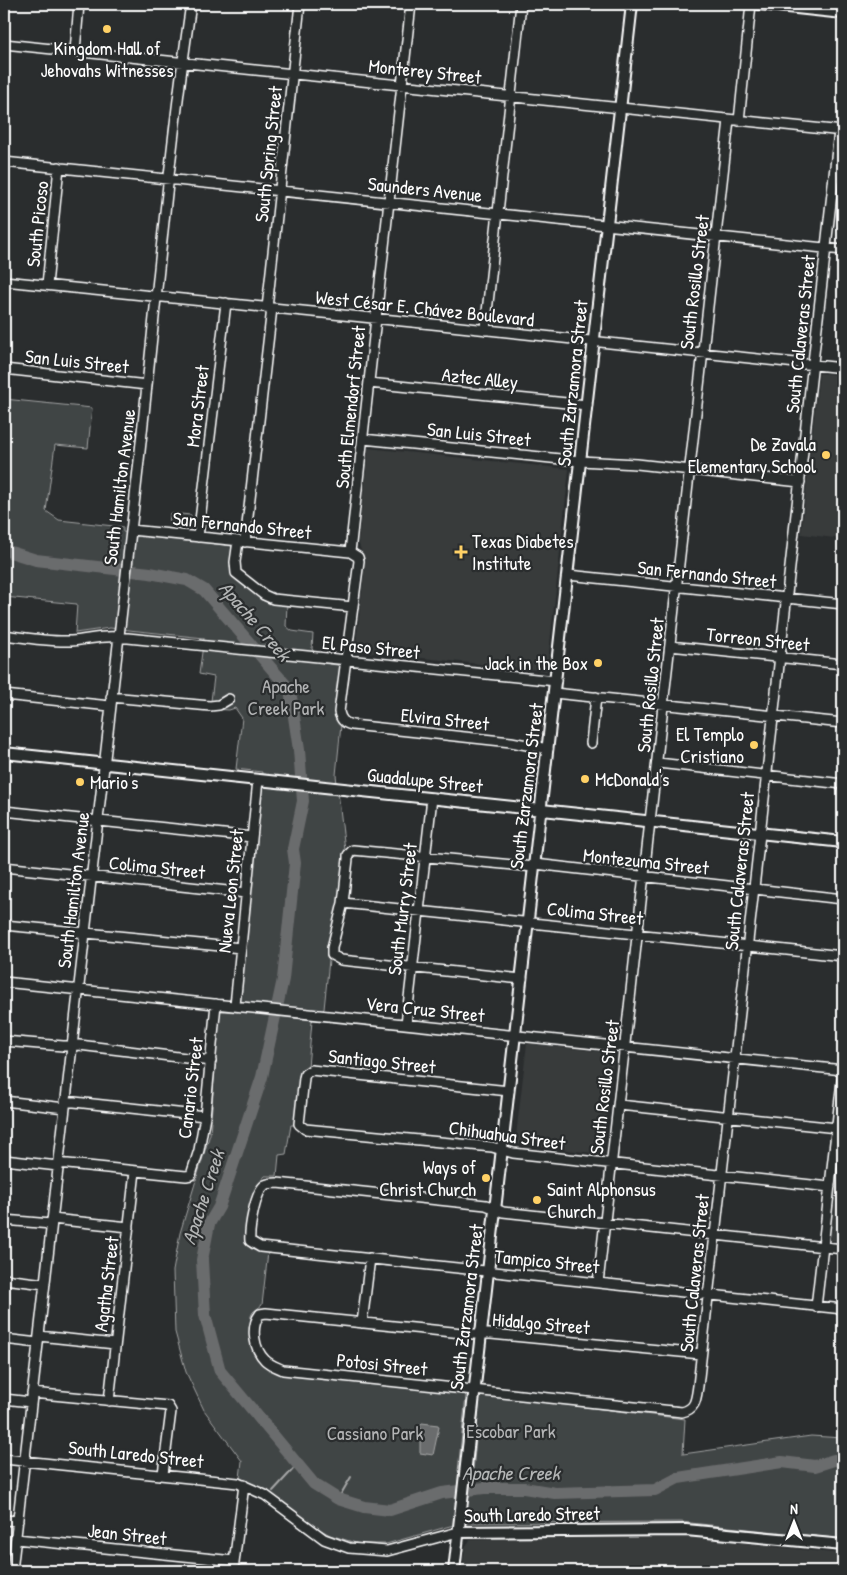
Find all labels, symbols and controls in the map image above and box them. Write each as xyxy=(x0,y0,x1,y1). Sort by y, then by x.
marker: Kingdom Hall of Jehovahs Witnesses xyxy=(101,23,113,35)
place label: Kingdom Hall of Jehovahs Witnesses xyxy=(40,35,174,83)
street label: Monterey Street xyxy=(367,52,483,90)
street label: South Spring Street xyxy=(248,84,288,223)
street label: Saunders Avenue xyxy=(367,170,484,208)
street label: South Picoso xyxy=(20,179,54,268)
street label: South Rosillo Street xyxy=(673,213,715,351)
street label: South Calaveras Street xyxy=(779,253,821,414)
street label: West César E. Chávez Boulevard xyxy=(314,284,536,332)
street label: South Zarzamora Street xyxy=(550,298,594,467)
street label: South Elmendorf Street xyxy=(329,324,372,490)
street label: San Luis Street xyxy=(24,343,131,379)
street label: Aztec Alley xyxy=(441,361,519,395)
street label: Mora Street xyxy=(179,363,215,448)
street label: South Hamilton Avenue xyxy=(97,407,142,566)
street label: San Luis Street xyxy=(426,416,533,452)
place label: De Zavala Elementary School xyxy=(688,431,817,479)
marker: De Zavala Elementary School xyxy=(820,449,832,461)
street label: San Fernando Street xyxy=(171,505,313,545)
place label: Texas Diabetes Institute xyxy=(472,528,574,576)
marker: Texas Diabetes Institute xyxy=(454,545,468,559)
street label: San Fernando Street xyxy=(636,554,778,594)
water label: Apache Creek xyxy=(212,575,299,668)
street label: South Rosillo Street xyxy=(630,616,670,754)
street label: Torreon Street xyxy=(705,621,811,657)
street label: El Paso Street xyxy=(321,629,422,665)
place label: Jack in the Box xyxy=(484,650,588,676)
marker: Jack in the Box xyxy=(592,657,604,669)
park label: Apache Creek Park xyxy=(248,673,325,721)
street label: Elvira Street xyxy=(400,701,491,737)
street label: South Zarzamora Street xyxy=(503,701,549,870)
place label: El Templo Cristiano xyxy=(676,721,744,769)
marker: El Templo Cristiano xyxy=(748,739,760,751)
street label: Guadalupe Street xyxy=(366,761,484,799)
place label: McDonald's xyxy=(595,766,669,792)
place label: Mario's xyxy=(90,769,138,795)
marker: McDonald's xyxy=(579,773,591,785)
marker: Mario's xyxy=(74,776,86,788)
street label: South Calaveras Street xyxy=(718,790,760,951)
street label: South Hamilton Avenue xyxy=(51,810,96,969)
street label: Nueva Leon Street xyxy=(211,827,249,954)
street label: South Murry Street xyxy=(381,841,423,977)
street label: Montezuma Street xyxy=(582,841,711,881)
street label: Colima Street xyxy=(108,849,207,885)
street label: Colima Street xyxy=(546,895,645,931)
street label: Vera Cruz Street xyxy=(364,990,486,1028)
street label: South Rosillo Street xyxy=(583,1018,625,1156)
street label: Canario Street xyxy=(171,1035,209,1140)
street label: Santiago Street xyxy=(327,1042,437,1080)
street label: Chihuahua Street xyxy=(447,1114,567,1156)
water label: Apache Creek xyxy=(175,1145,232,1248)
place label: Ways of Christ Church xyxy=(379,1154,476,1202)
marker: Ways of Christ Church xyxy=(480,1172,492,1184)
place label: Saint Alphonsus Church xyxy=(547,1176,656,1224)
street label: South Calaveras Street xyxy=(673,1192,715,1353)
marker: Saint Alphonsus Church xyxy=(531,1194,543,1206)
street label: South Zarzamora Street xyxy=(443,1222,489,1391)
street label: Agatha Street xyxy=(87,1234,125,1333)
street label: Tampico Street xyxy=(493,1243,601,1279)
street label: Hidalgo Street xyxy=(491,1306,591,1340)
street label: Potosi Street xyxy=(335,1346,429,1382)
park label: Escobar Park xyxy=(466,1418,556,1444)
park label: Cassiano Park xyxy=(327,1420,423,1446)
street label: South Laredo Street xyxy=(67,1434,205,1474)
water label: Apache Creek xyxy=(462,1459,562,1487)
north arrow xyxy=(770,1498,820,1548)
text: N xyxy=(790,1499,798,1518)
street label: South Laredo Street xyxy=(464,1500,601,1528)
street label: Jean Street xyxy=(86,1517,168,1551)

